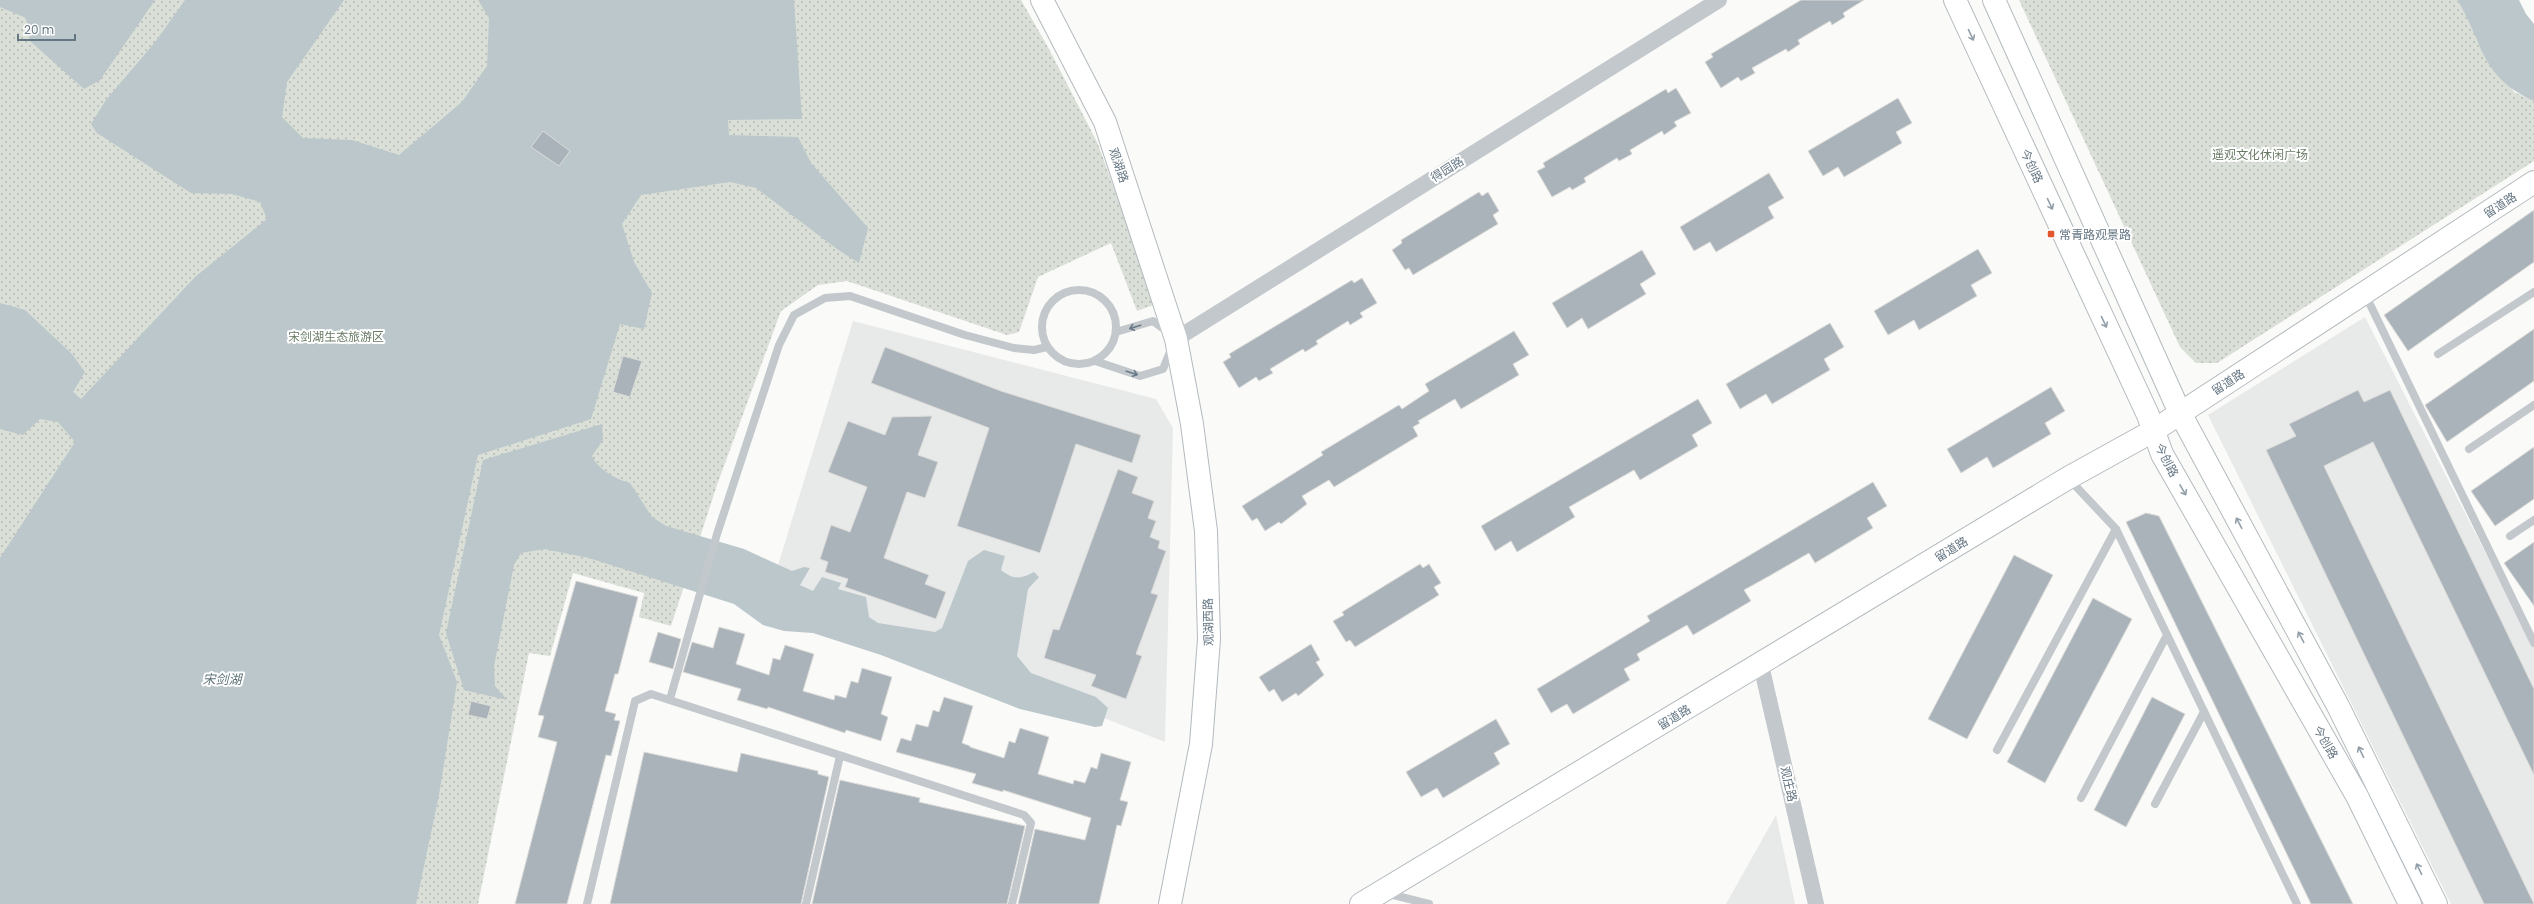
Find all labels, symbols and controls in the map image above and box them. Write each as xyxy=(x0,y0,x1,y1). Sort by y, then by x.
scale bar xyxy=(18,16,75,42)
text: 20 m xyxy=(24,21,54,38)
one-way arrow xyxy=(1968,29,1975,41)
street label: 观湖路 xyxy=(1105,145,1133,185)
street label: 今创路 xyxy=(2017,146,2047,186)
park label: 遥观文化休闲广场 xyxy=(2212,146,2308,163)
street label: 得园路 xyxy=(1427,152,1467,186)
street label: 留道路 xyxy=(2480,188,2520,222)
one-way arrow xyxy=(2046,198,2054,210)
place label: 常青路观景路 xyxy=(2059,226,2131,243)
marker: 常青路观景路 xyxy=(2046,229,2056,239)
one-way arrow xyxy=(2101,315,2108,327)
one-way arrow xyxy=(1128,324,1141,331)
park label: 宋剑湖生态旅游区 xyxy=(288,328,384,345)
street label: 留道路 xyxy=(2208,365,2248,399)
one-way arrow xyxy=(1125,370,1138,377)
street label: 今创路 xyxy=(2151,440,2183,480)
one-way arrow xyxy=(2180,484,2187,496)
one-way arrow xyxy=(2235,517,2242,529)
street label: 留道路 xyxy=(1931,532,1971,566)
street label: 观湖西路 xyxy=(1199,598,1217,646)
one-way arrow xyxy=(2297,631,2304,643)
water label: 宋剑湖 xyxy=(202,670,243,689)
street label: 留道路 xyxy=(1654,700,1694,734)
street label: 今创路 xyxy=(2310,722,2342,762)
one-way arrow xyxy=(2357,747,2364,759)
street label: 观庄路 xyxy=(1777,765,1801,803)
one-way arrow xyxy=(2415,863,2422,875)

